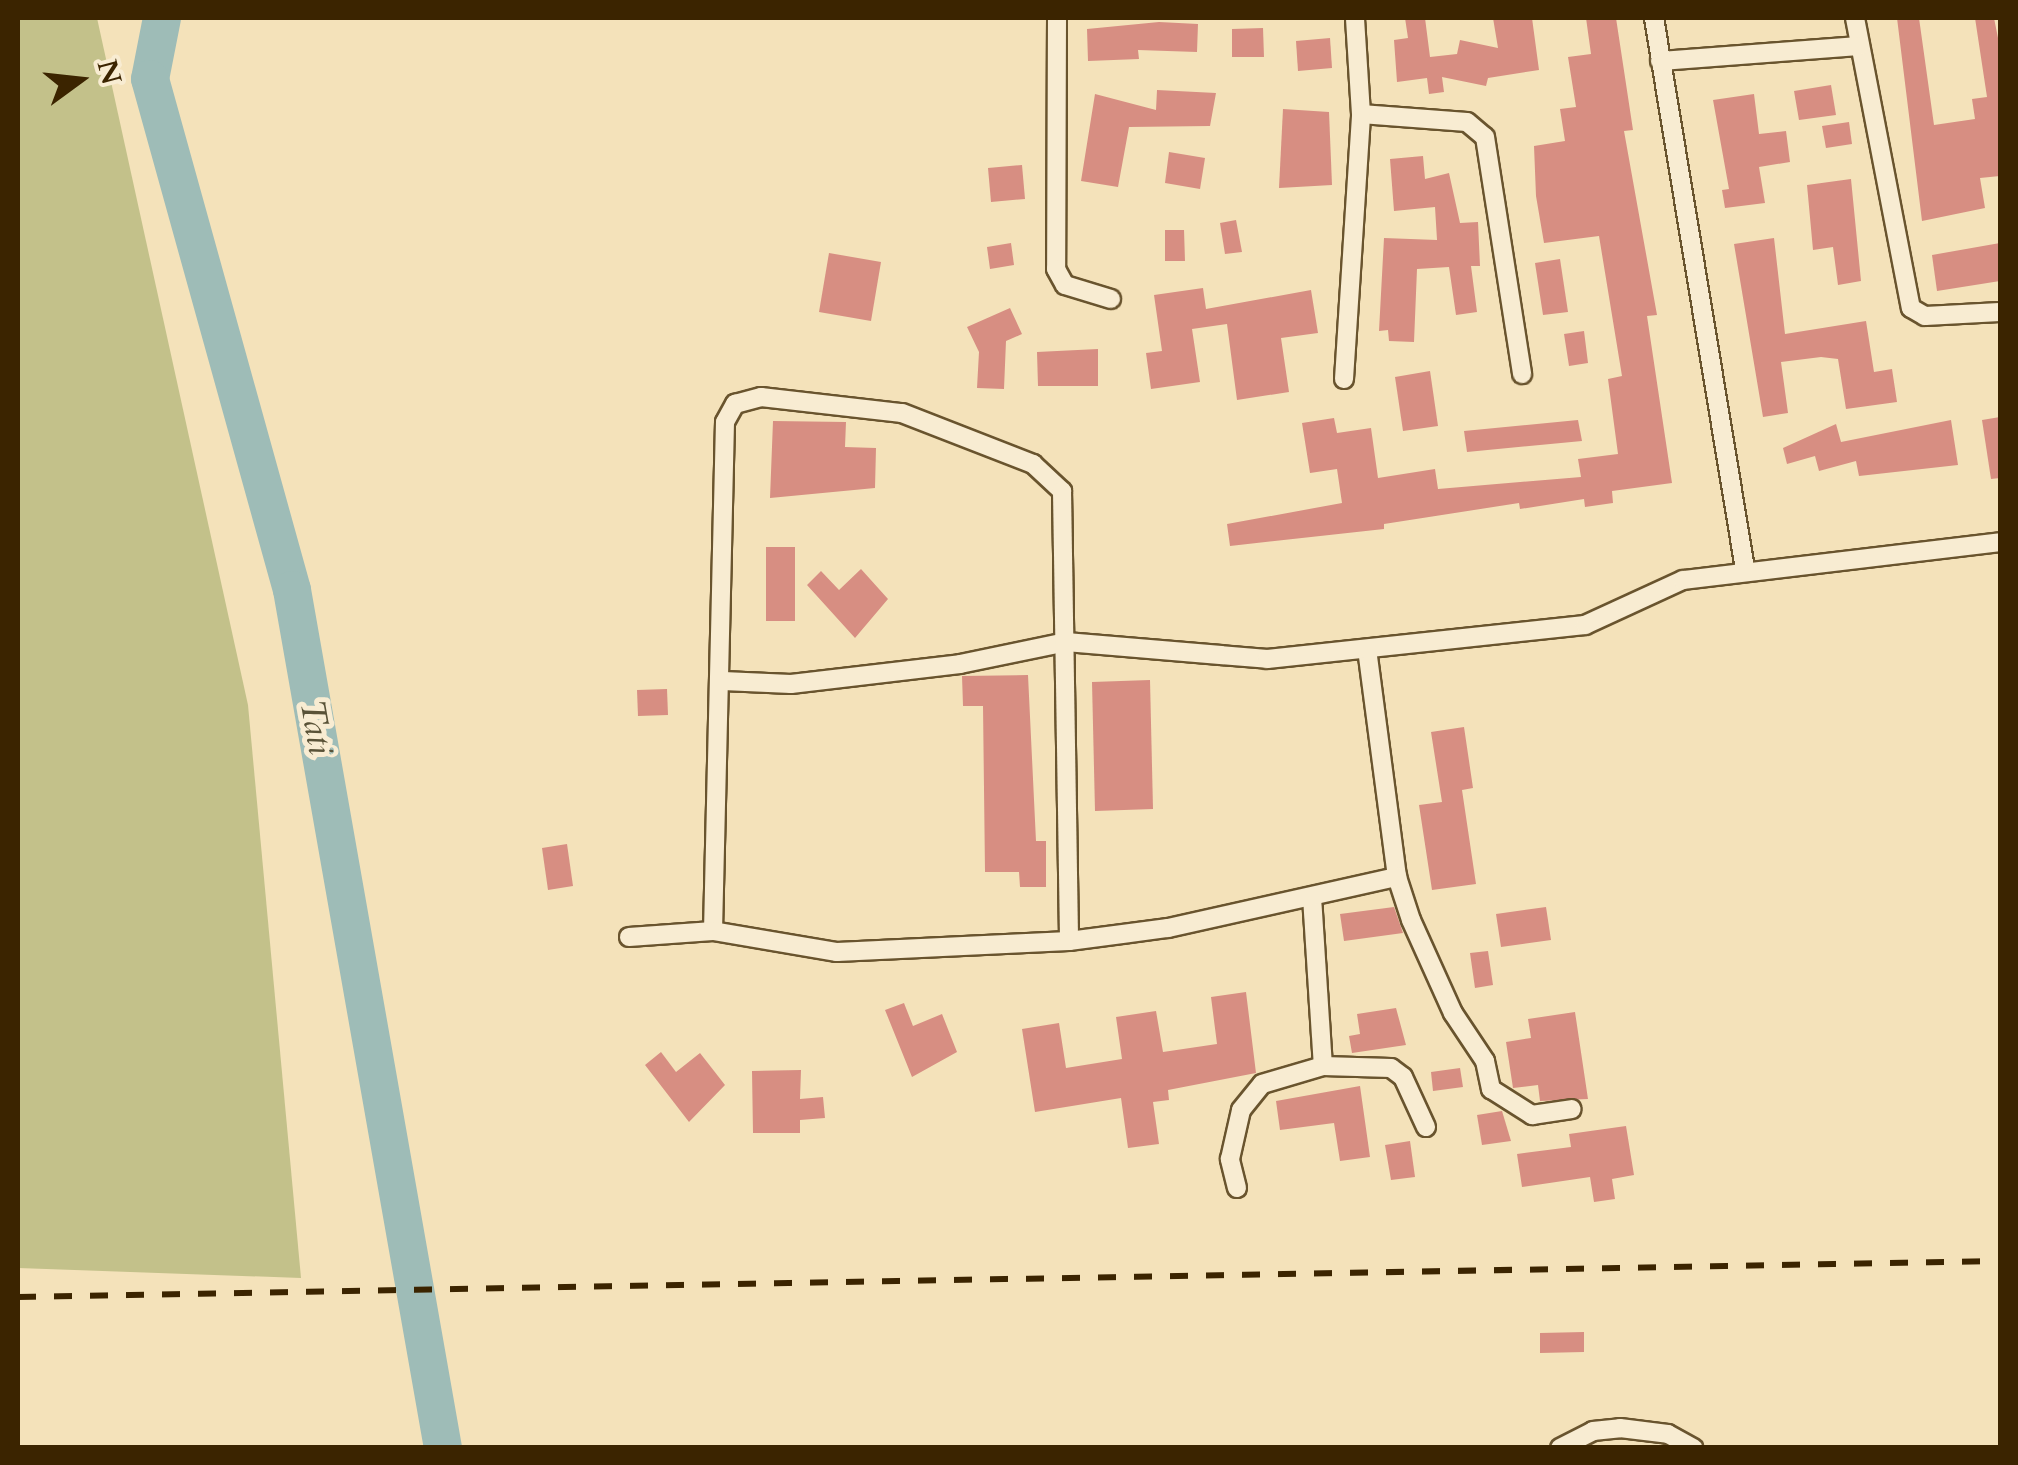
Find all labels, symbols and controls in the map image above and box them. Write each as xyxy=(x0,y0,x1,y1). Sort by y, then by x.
north arrow xyxy=(30,30,130,130)
text: N xyxy=(87,56,130,89)
water label: Tati xyxy=(291,696,341,758)

